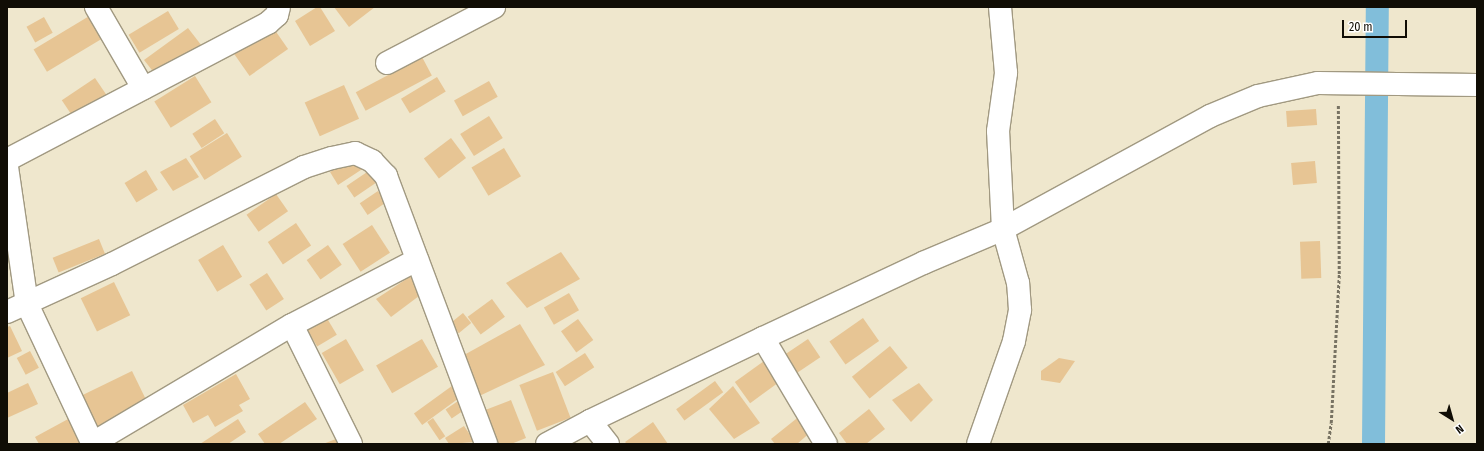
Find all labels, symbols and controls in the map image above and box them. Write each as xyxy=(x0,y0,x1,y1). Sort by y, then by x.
scale bar xyxy=(1344,12,1409,38)
text: 20 m xyxy=(1349,20,1373,34)
north arrow xyxy=(1432,399,1472,439)
text: N xyxy=(1453,422,1466,436)

